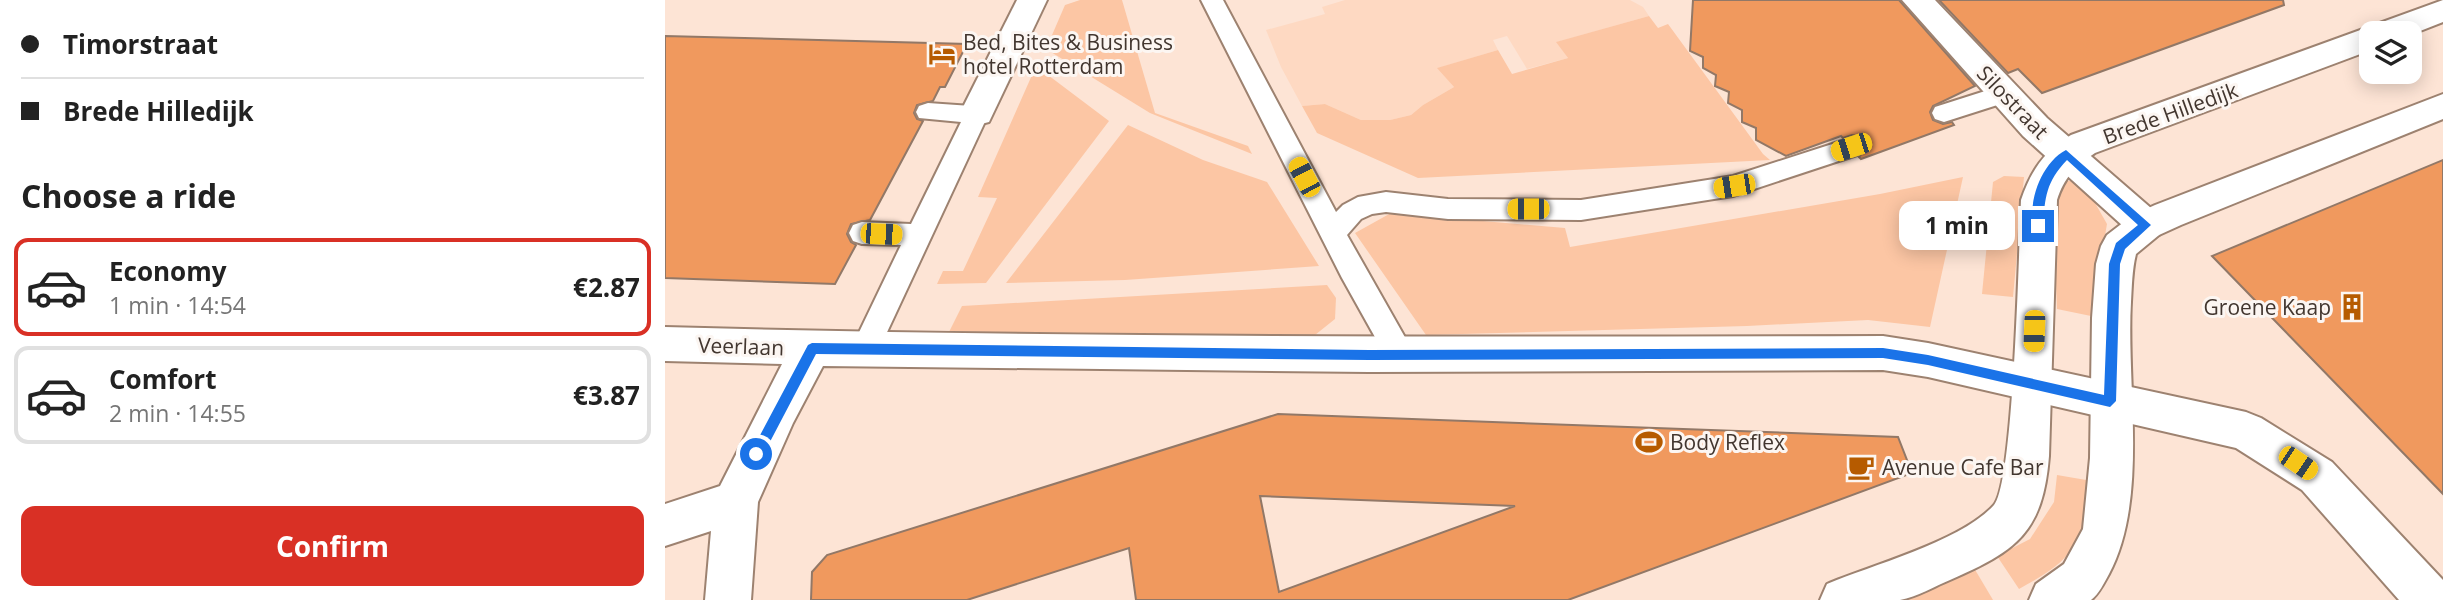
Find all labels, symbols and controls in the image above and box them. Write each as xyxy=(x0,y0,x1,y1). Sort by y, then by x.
map controls xyxy=(2359,21,2422,84)
button: layers xyxy=(2359,21,2422,84)
text: Timorstraat xyxy=(63,26,218,62)
place label: Bed, Bites & Business hotel Rotterdam xyxy=(963,28,1173,80)
hotel icon: Bed, Bites & Business hotel Rotterdam xyxy=(927,39,957,69)
street label: Silostraat xyxy=(1971,59,2055,145)
street label: Brede Hilledijk xyxy=(2099,76,2241,150)
text: Brede Hilledijk xyxy=(63,93,254,129)
car xyxy=(1828,131,1875,163)
car xyxy=(1285,154,1324,200)
car xyxy=(1712,172,1757,200)
text: Choose a ride xyxy=(21,174,236,217)
car xyxy=(1508,199,1550,220)
callout: 1 min xyxy=(1898,202,2013,250)
text: 1 min xyxy=(1925,209,1989,241)
route end xyxy=(2022,210,2054,242)
car xyxy=(860,223,903,245)
text: Economy xyxy=(109,253,227,289)
icon: car xyxy=(25,256,88,319)
text: €2.87 xyxy=(573,269,640,305)
text: 1 min · 14:54 xyxy=(109,289,246,321)
building icon: Groene Kaap xyxy=(2337,292,2367,322)
place label: Groene Kaap xyxy=(2204,293,2331,321)
car xyxy=(2023,310,2046,352)
street label: Veerlaan xyxy=(697,331,785,361)
text: Comfort xyxy=(109,361,216,397)
icon: car xyxy=(25,364,88,427)
text: €3.87 xyxy=(573,377,640,413)
text: 2 min · 14:55 xyxy=(109,397,246,429)
sports icon: Body Reflex xyxy=(1634,427,1664,457)
place label: Body Reflex xyxy=(1670,428,1785,456)
route start xyxy=(740,438,772,470)
car xyxy=(2275,443,2322,483)
cafe icon: Avenue Cafe Bar xyxy=(1846,452,1876,482)
place label: Avenue Cafe Bar xyxy=(1882,453,2044,481)
button: Confirm xyxy=(21,506,644,586)

